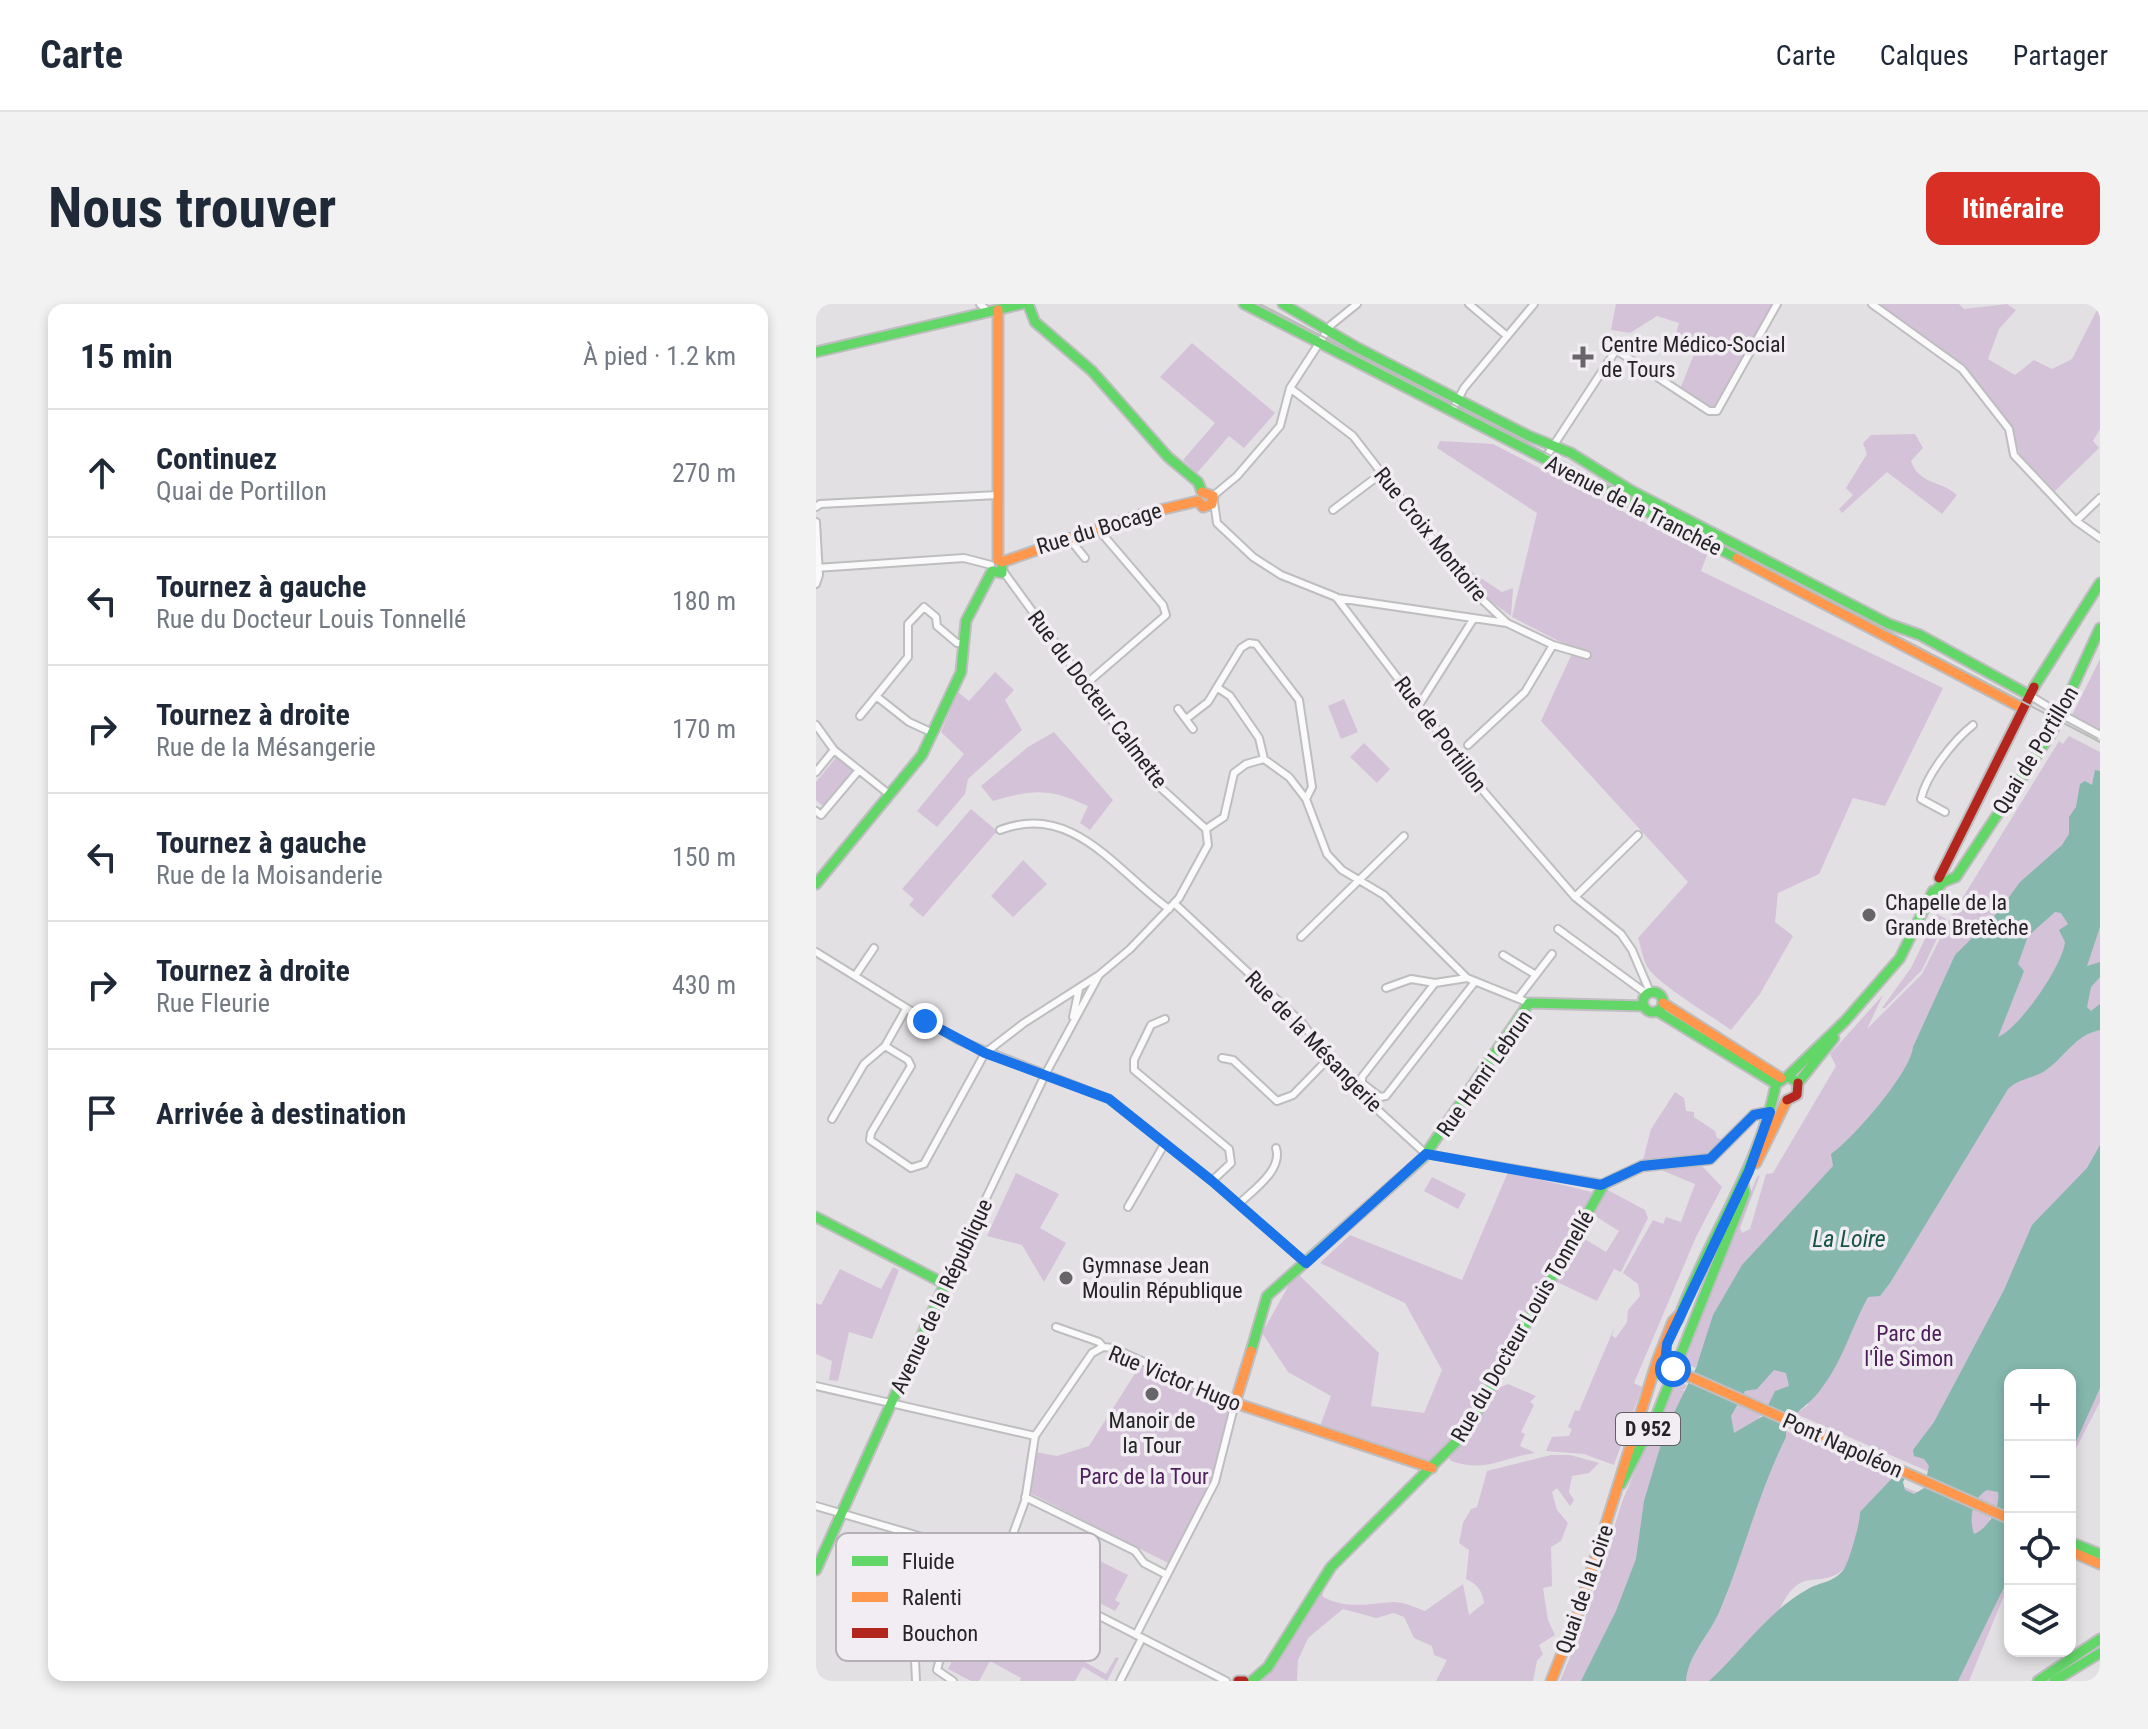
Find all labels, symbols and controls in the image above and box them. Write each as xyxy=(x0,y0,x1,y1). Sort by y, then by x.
text: Carte xyxy=(40,33,123,77)
text: Carte xyxy=(1776,39,1836,72)
text: Calques xyxy=(1880,39,1969,72)
text: Partager xyxy=(2013,39,2108,72)
button: Itinéraire xyxy=(1926,172,2100,245)
text: Nous trouver xyxy=(48,175,336,241)
place label: Centre Médico-Social de Tours xyxy=(1601,332,1786,382)
text: 15 min xyxy=(80,336,173,376)
text: À pied · 1.2 km xyxy=(583,341,736,371)
marker: Centre Médico-Social de Tours xyxy=(1572,346,1594,368)
text: Continuez xyxy=(156,441,277,476)
street label: Avenue de la Tranchée xyxy=(1541,450,1726,561)
icon: ahead xyxy=(80,451,124,495)
text: 270 m xyxy=(672,458,736,488)
street label: Rue Croix Montoire xyxy=(1369,462,1492,606)
text: Quai de Portillon xyxy=(156,476,327,506)
street label: Rue du Bocage xyxy=(1034,498,1165,559)
text: Tournez à gauche xyxy=(156,569,366,604)
icon: left xyxy=(80,579,124,623)
text: 180 m xyxy=(672,586,736,616)
text: Rue du Docteur Louis Tonnellé xyxy=(156,604,466,634)
street label: Rue du Docteur Calmette xyxy=(1023,606,1172,793)
street label: Rue de Portillon xyxy=(1389,672,1492,797)
street label: Quai de Portillon xyxy=(1988,682,2083,819)
text: Tournez à droite xyxy=(156,697,350,732)
icon: right xyxy=(80,707,124,751)
text: 170 m xyxy=(672,714,736,744)
text: Rue de la Mésangerie xyxy=(156,732,376,762)
text: Tournez à gauche xyxy=(156,825,366,860)
icon: left xyxy=(80,835,124,879)
text: 150 m xyxy=(672,842,736,872)
text: Rue de la Moisanderie xyxy=(156,860,383,890)
place label: Chapelle de la Grande Bretèche xyxy=(1885,890,2028,940)
marker: Chapelle de la Grande Bretèche xyxy=(1860,906,1878,924)
text: Tournez à droite xyxy=(156,953,350,988)
icon: right xyxy=(80,963,124,1007)
street label: Rue de la Mésangerie xyxy=(1240,966,1387,1117)
text: 430 m xyxy=(672,970,736,1000)
text: Rue Fleurie xyxy=(156,988,270,1018)
route end xyxy=(907,1003,943,1039)
street label: Rue Henri Lebrun xyxy=(1432,1005,1537,1141)
icon: arrive xyxy=(80,1091,124,1135)
text: Arrivée à destination xyxy=(156,1096,406,1131)
street label: Avenue de la République xyxy=(885,1195,998,1397)
street label: Rue du Docteur Louis Tonnellé xyxy=(1446,1206,1599,1446)
water label: La Loire xyxy=(1812,1225,1886,1253)
place label: Gymnase Jean Moulin République xyxy=(1082,1253,1242,1303)
marker: Gymnase Jean Moulin République xyxy=(1057,1269,1075,1287)
park label: Parc de l'Île Simon xyxy=(1864,1321,1954,1371)
street label: Rue Victor Hugo xyxy=(1105,1341,1245,1416)
route start xyxy=(1655,1351,1691,1387)
map controls xyxy=(2004,1369,2076,1657)
button: + xyxy=(2004,1369,2076,1441)
marker: Manoir de la Tour xyxy=(1143,1385,1161,1403)
place label: Manoir de la Tour xyxy=(1109,1408,1195,1458)
street label: Pont Napoléon xyxy=(1779,1408,1907,1483)
road number: D 952 xyxy=(1616,1413,1680,1445)
button: − xyxy=(2004,1441,2076,1513)
park label: Parc de la Tour xyxy=(1079,1464,1209,1489)
button: locate xyxy=(2004,1513,2076,1585)
street label: Quai de la Loire xyxy=(1551,1521,1618,1657)
legend xyxy=(836,1533,1100,1661)
text: Fluide xyxy=(902,1549,955,1574)
text: Ralenti xyxy=(902,1585,962,1610)
button: layers xyxy=(2004,1585,2076,1657)
text: Bouchon xyxy=(902,1621,978,1646)

